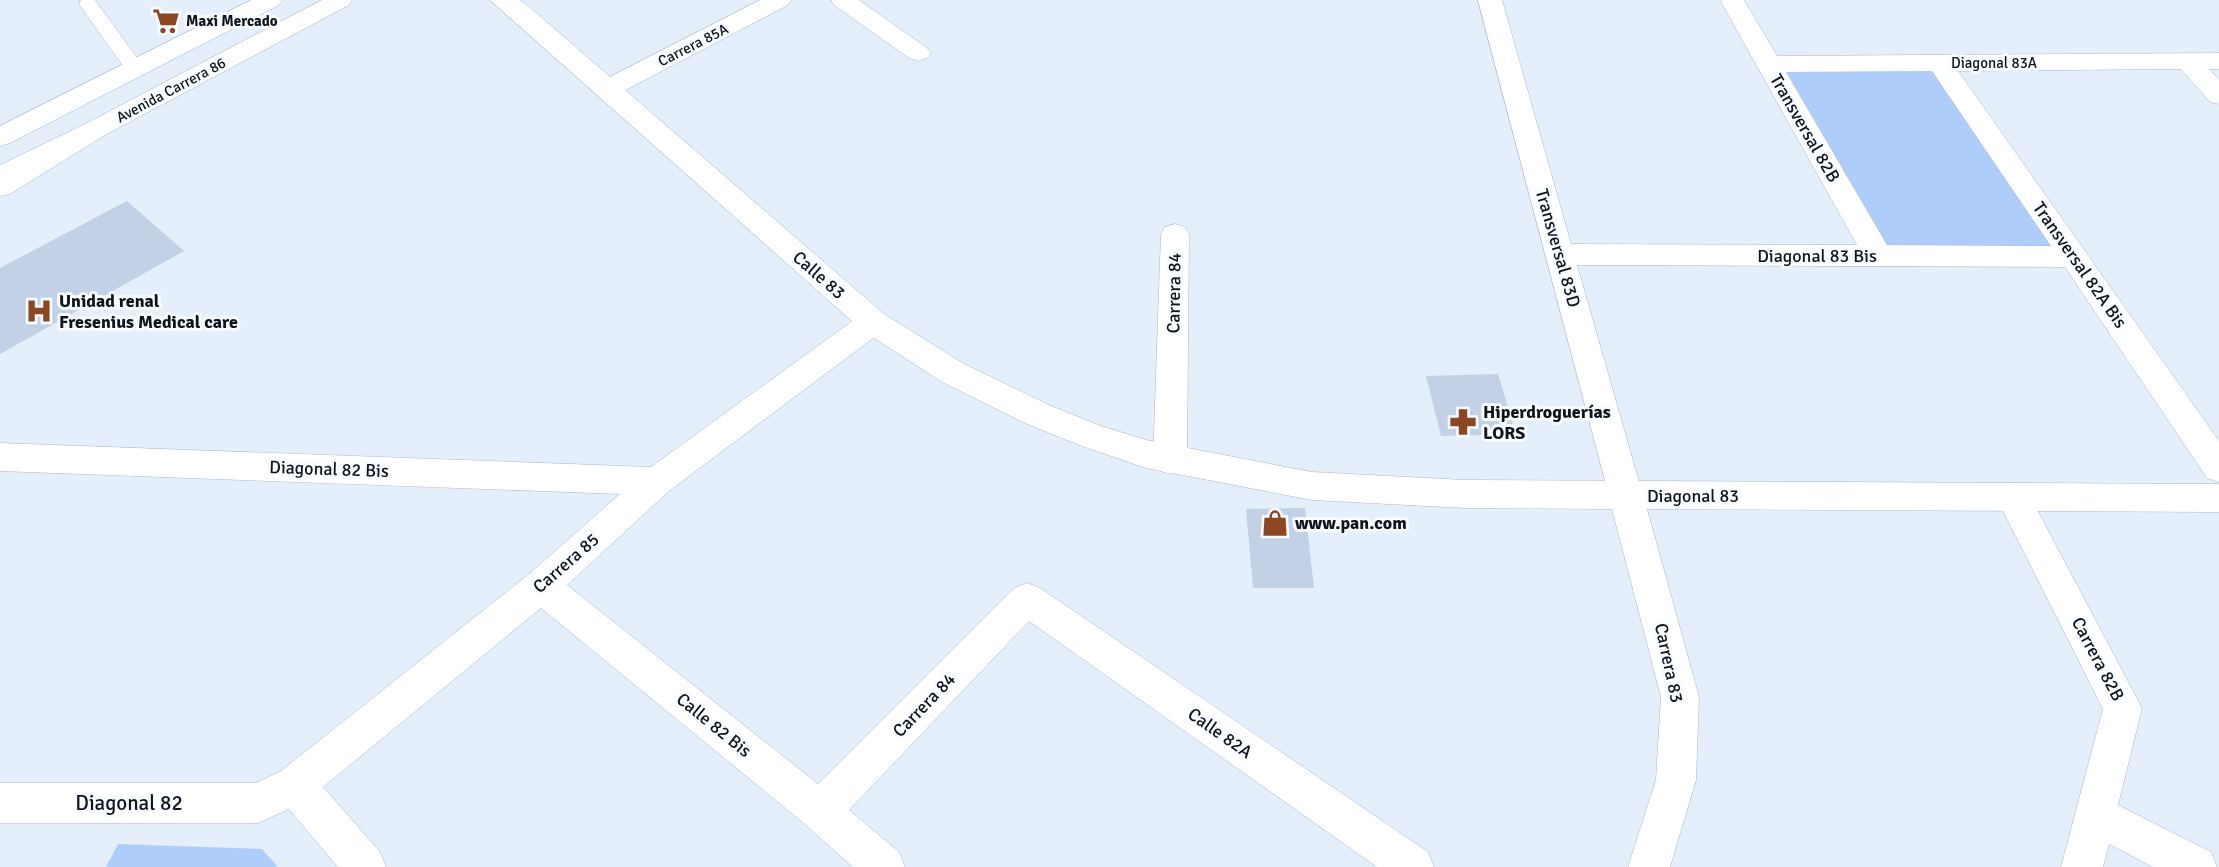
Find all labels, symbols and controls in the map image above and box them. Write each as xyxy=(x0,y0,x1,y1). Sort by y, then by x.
supermarket icon: Maxi Mercado xyxy=(151,6,181,36)
place label: Maxi Mercado xyxy=(186,12,278,30)
street label: Carrera 85A xyxy=(655,20,731,70)
street label: Avenida Carrera 86 xyxy=(113,54,229,126)
street label: Diagonal 83A xyxy=(1951,54,2037,72)
street label: Transversal 82B xyxy=(1765,70,1845,186)
street label: Transversal 83D xyxy=(1531,186,1585,310)
street label: Transversal 82A Bis xyxy=(2028,198,2132,333)
street label: Diagonal 83 Bis xyxy=(1757,245,1877,267)
street label: Calle 83 xyxy=(788,246,850,304)
street label: Carrera 84 xyxy=(1162,252,1186,334)
place label: Unidad renal Fresenius Medical care xyxy=(59,290,238,333)
hospital icon: Unidad renal Fresenius Medical care xyxy=(24,296,54,326)
place label: Hiperdroguerías LORS xyxy=(1483,401,1611,444)
pharmacy icon: Hiperdroguerías LORS xyxy=(1448,407,1478,437)
street label: Diagonal 82 Bis xyxy=(269,456,389,482)
street label: Diagonal 83 xyxy=(1647,485,1739,507)
shop icon: www.pan.com xyxy=(1260,508,1290,538)
place label: www.pan.com xyxy=(1295,512,1407,534)
street label: Carrera 85 xyxy=(528,528,604,598)
street label: Carrera 82B xyxy=(2067,613,2129,705)
street label: Carrera 83 xyxy=(1650,621,1688,705)
street label: Carrera 84 xyxy=(888,668,960,742)
street label: Calle 82 Bis xyxy=(672,688,756,762)
street label: Calle 82A xyxy=(1184,703,1256,763)
street label: Diagonal 82 xyxy=(75,790,183,816)

